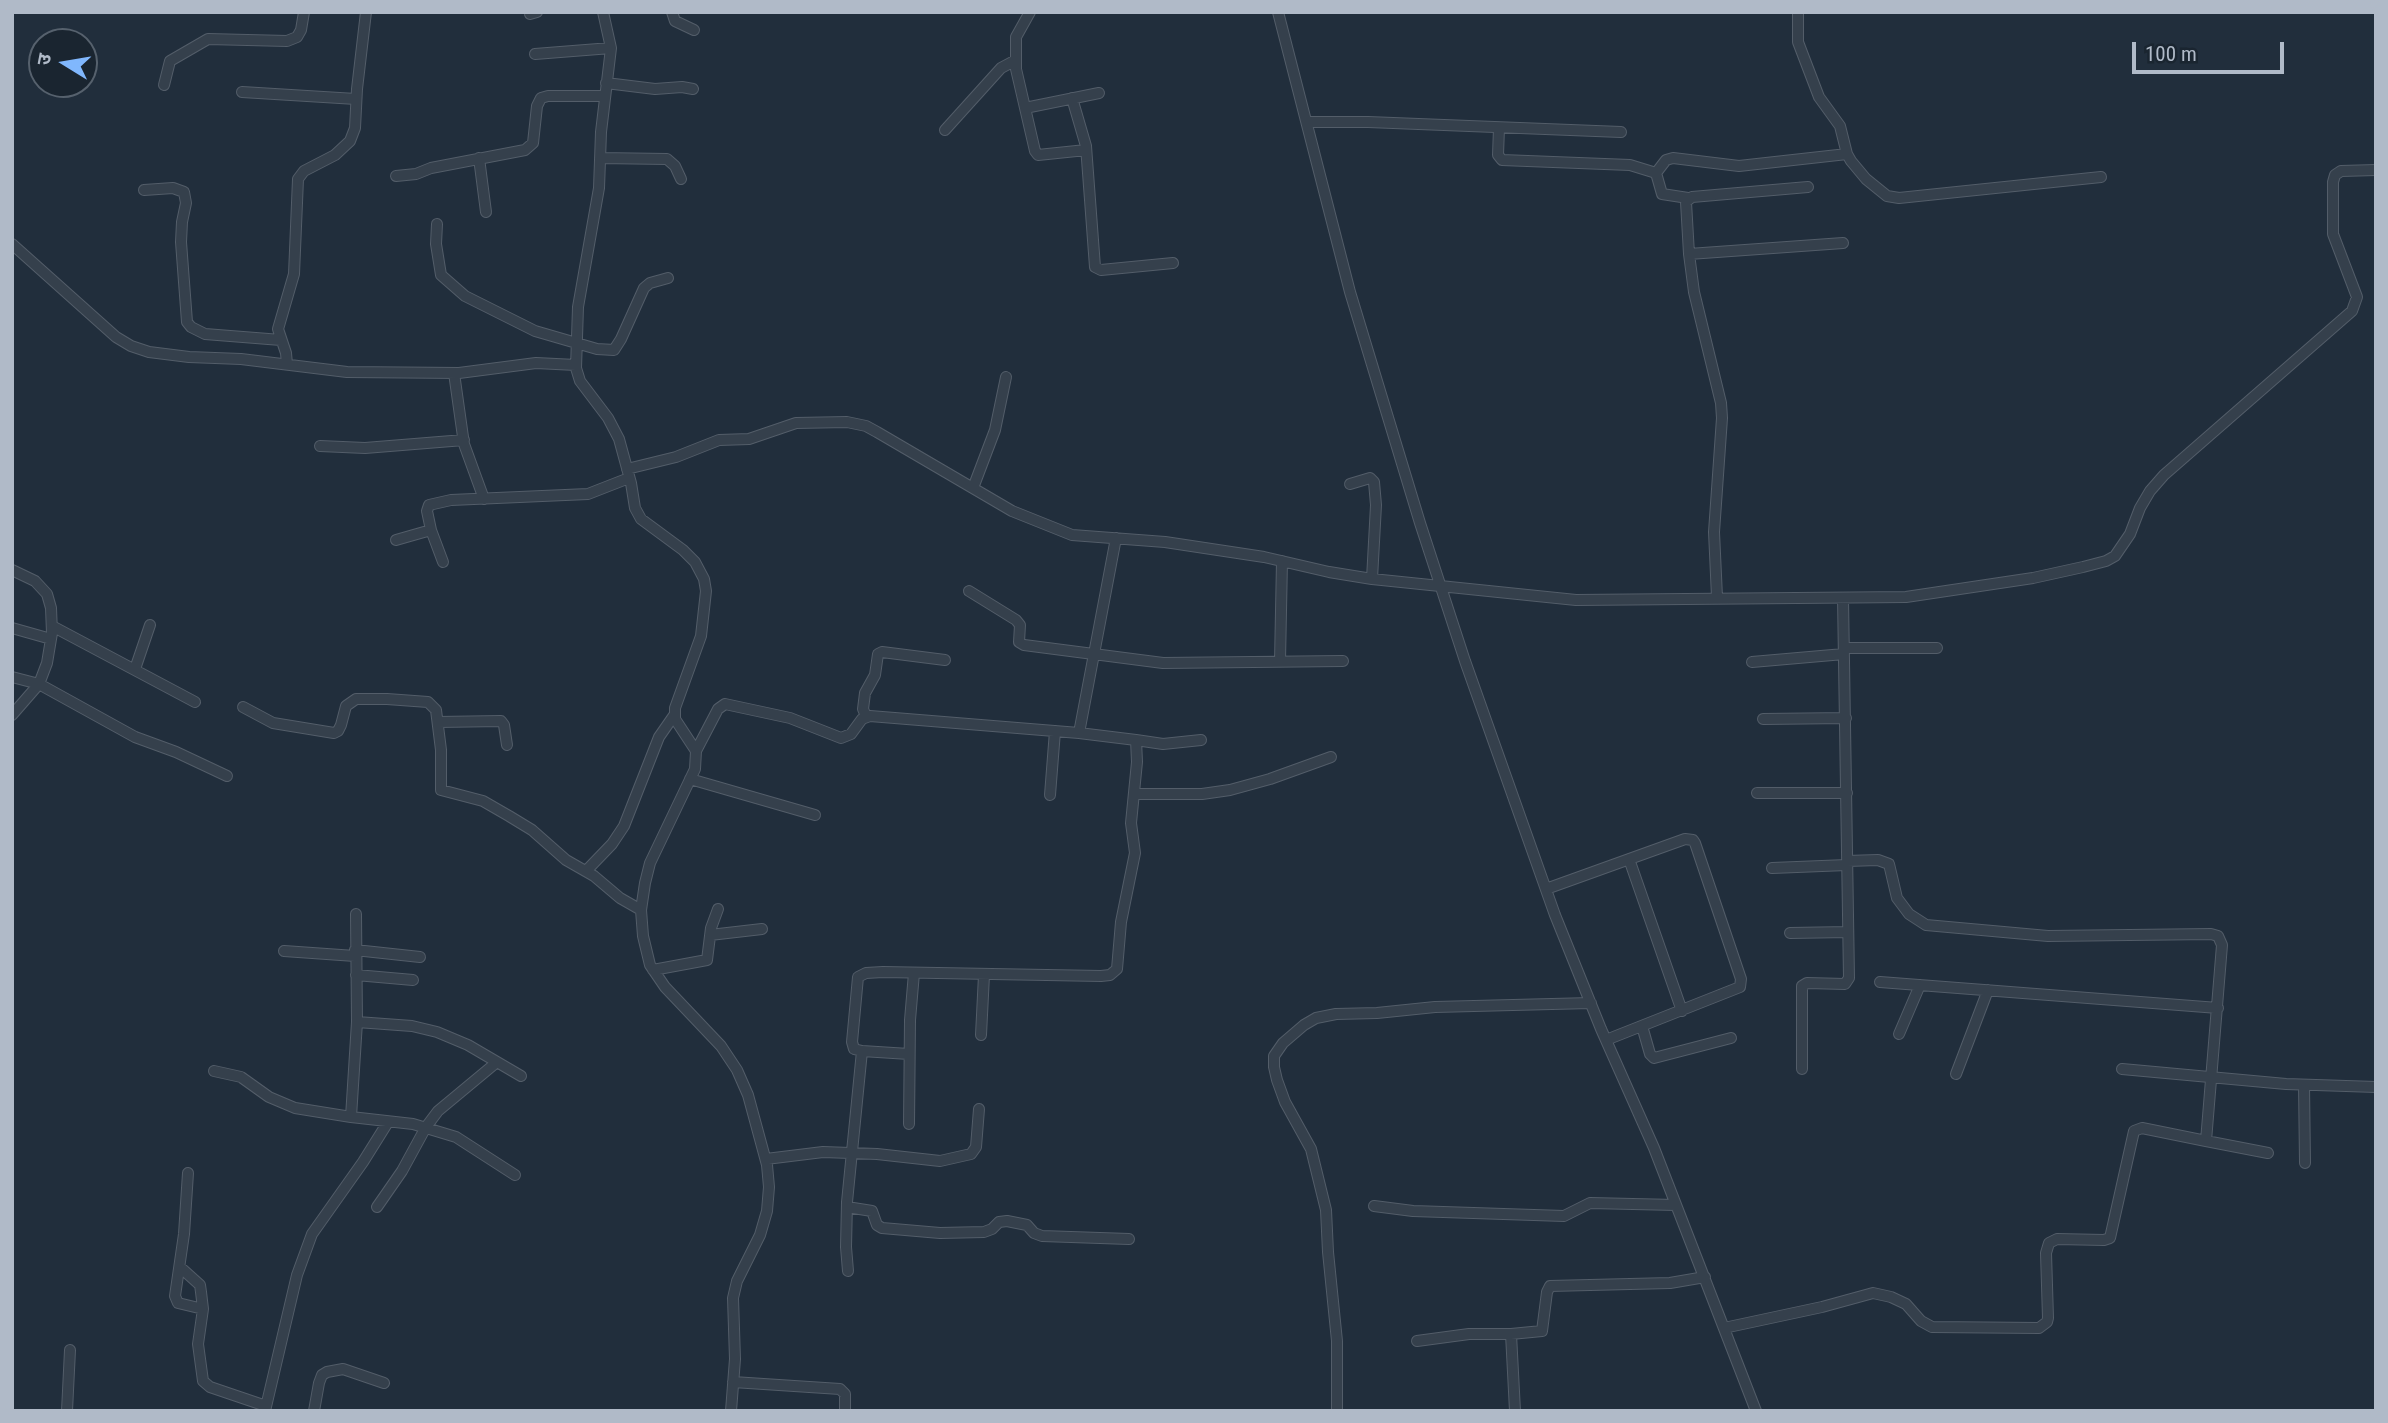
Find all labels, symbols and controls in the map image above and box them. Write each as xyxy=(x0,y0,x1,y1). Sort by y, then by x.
north arrow xyxy=(28,28,98,98)
scale bar xyxy=(2136,28,2288,72)
text: 100 m xyxy=(2145,42,2197,66)
text: उ xyxy=(32,52,56,67)

